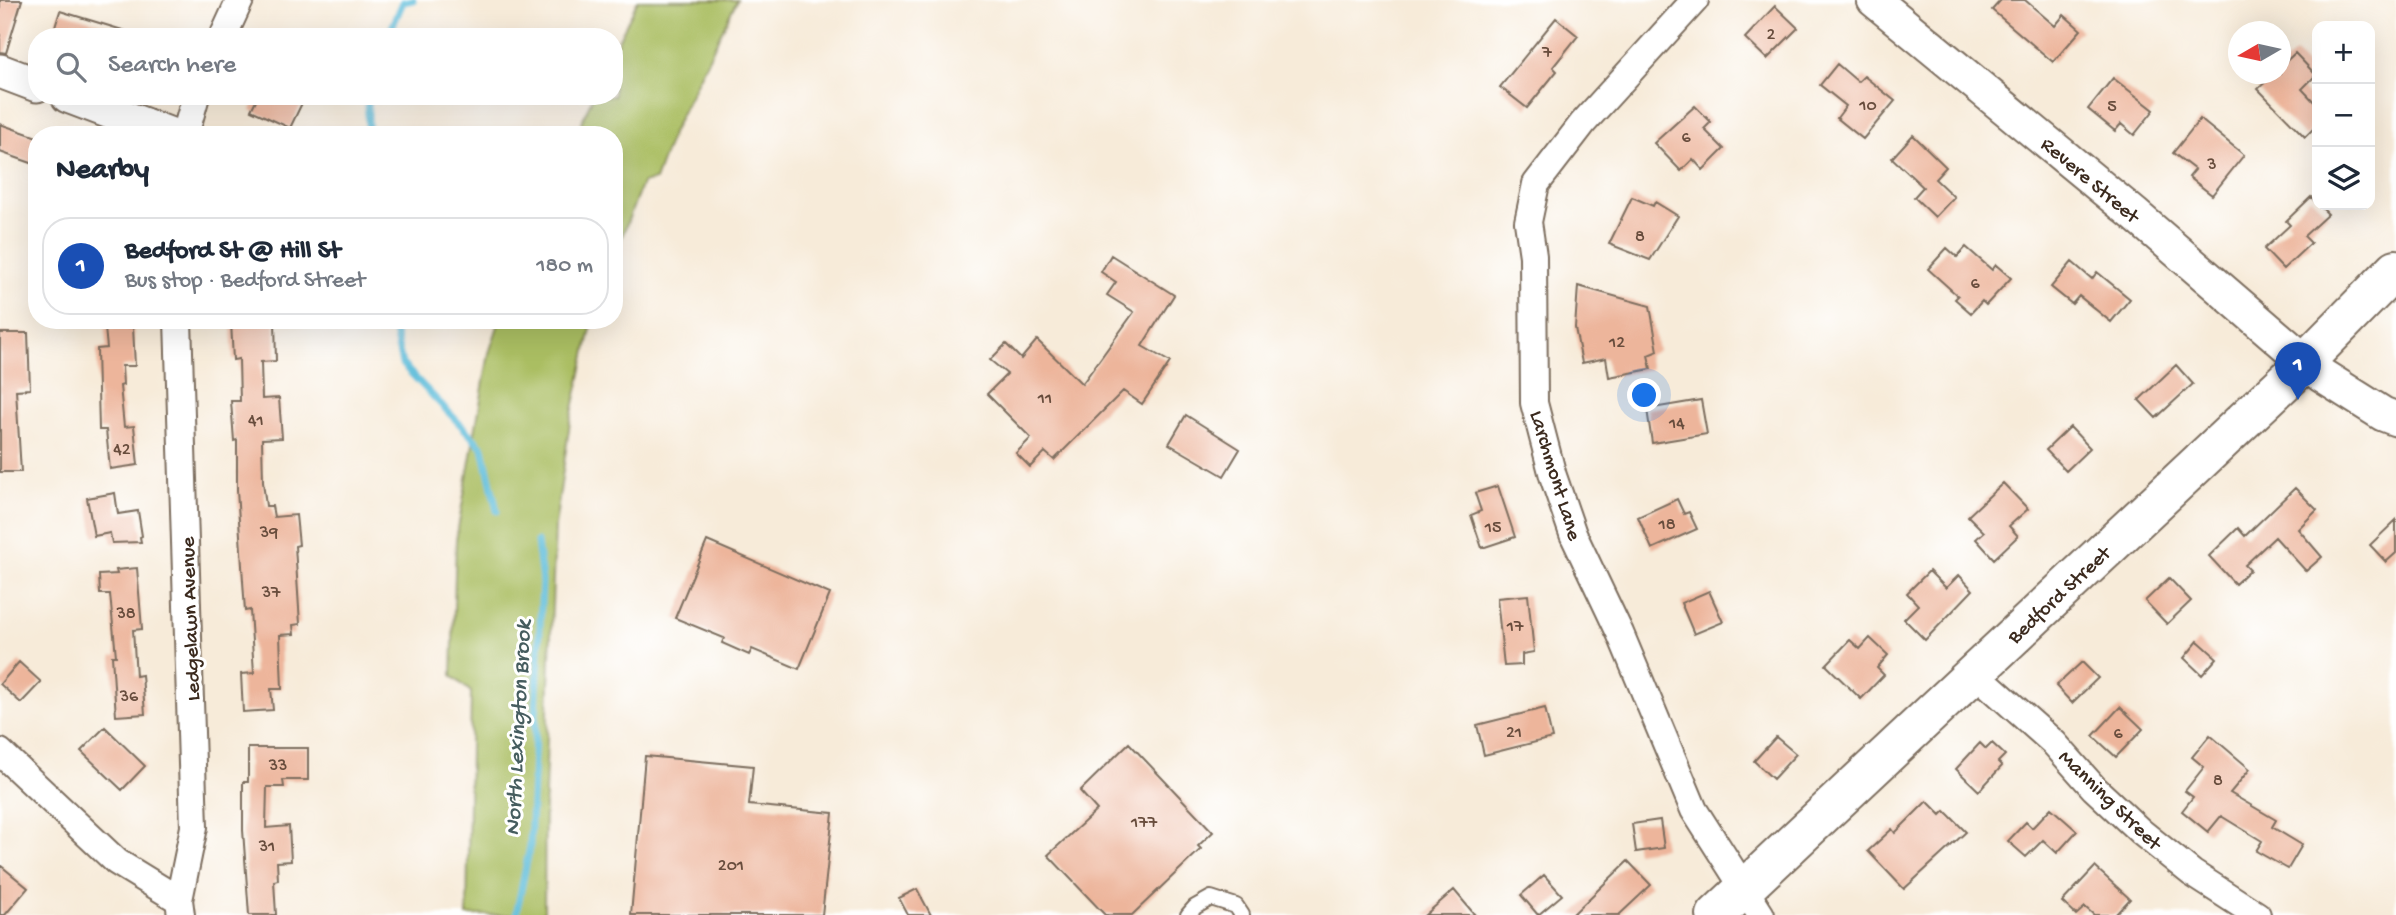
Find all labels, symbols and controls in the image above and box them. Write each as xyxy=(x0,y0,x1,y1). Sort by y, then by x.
north arrow xyxy=(2228,21,2291,84)
map controls xyxy=(2312,21,2375,210)
button: + xyxy=(2312,21,2375,84)
house number: 2 xyxy=(1767,25,1776,46)
search box xyxy=(28,28,623,105)
house number: 7 xyxy=(1541,43,1552,64)
icon: search xyxy=(52,48,90,86)
text: Search here xyxy=(108,51,236,82)
button: − xyxy=(2312,84,2375,147)
house number: 10 xyxy=(1858,96,1877,117)
house number: 5 xyxy=(2107,97,2117,118)
house number: 6 xyxy=(1681,128,1691,149)
street label: Revere Street xyxy=(2034,133,2145,232)
button: layers xyxy=(2312,147,2375,210)
text: Nearby xyxy=(56,154,149,189)
house number: 3 xyxy=(2206,155,2217,176)
house number: 8 xyxy=(1635,227,1645,248)
text: Bedford St @ Hill St xyxy=(125,237,340,268)
text: 1 xyxy=(76,253,86,280)
text: 180 m xyxy=(536,253,593,280)
text: Bus stop · Bedford Street xyxy=(125,268,365,295)
house number: 6 xyxy=(1970,274,1980,295)
house number: 12 xyxy=(1608,333,1625,354)
pin: 1 xyxy=(2275,342,2321,400)
your location xyxy=(1627,378,1661,412)
house number: 11 xyxy=(1037,389,1052,410)
street label: Larchmont Lane xyxy=(1522,408,1586,545)
house number: 41 xyxy=(248,411,264,432)
house number: 14 xyxy=(1668,414,1685,435)
house number: 42 xyxy=(113,440,131,461)
house number: 18 xyxy=(1657,515,1676,536)
house number: 15 xyxy=(1484,518,1501,539)
house number: 39 xyxy=(259,523,278,544)
street label: Ledgelawn Avenue xyxy=(177,535,208,701)
street label: Bedford Street xyxy=(2003,541,2119,651)
house number: 37 xyxy=(261,583,281,604)
house number: 38 xyxy=(115,604,136,625)
water label: North Lexington Brook xyxy=(500,617,539,836)
house number: 17 xyxy=(1506,617,1524,638)
house number: 36 xyxy=(119,687,139,708)
house number: 21 xyxy=(1506,723,1522,744)
house number: 6 xyxy=(2113,724,2123,745)
street label: Manning Street xyxy=(2052,746,2167,859)
house number: 33 xyxy=(268,756,287,777)
house number: 8 xyxy=(2213,771,2223,792)
house number: 177 xyxy=(1130,813,1158,834)
house number: 31 xyxy=(258,837,275,858)
house number: 201 xyxy=(718,856,744,877)

